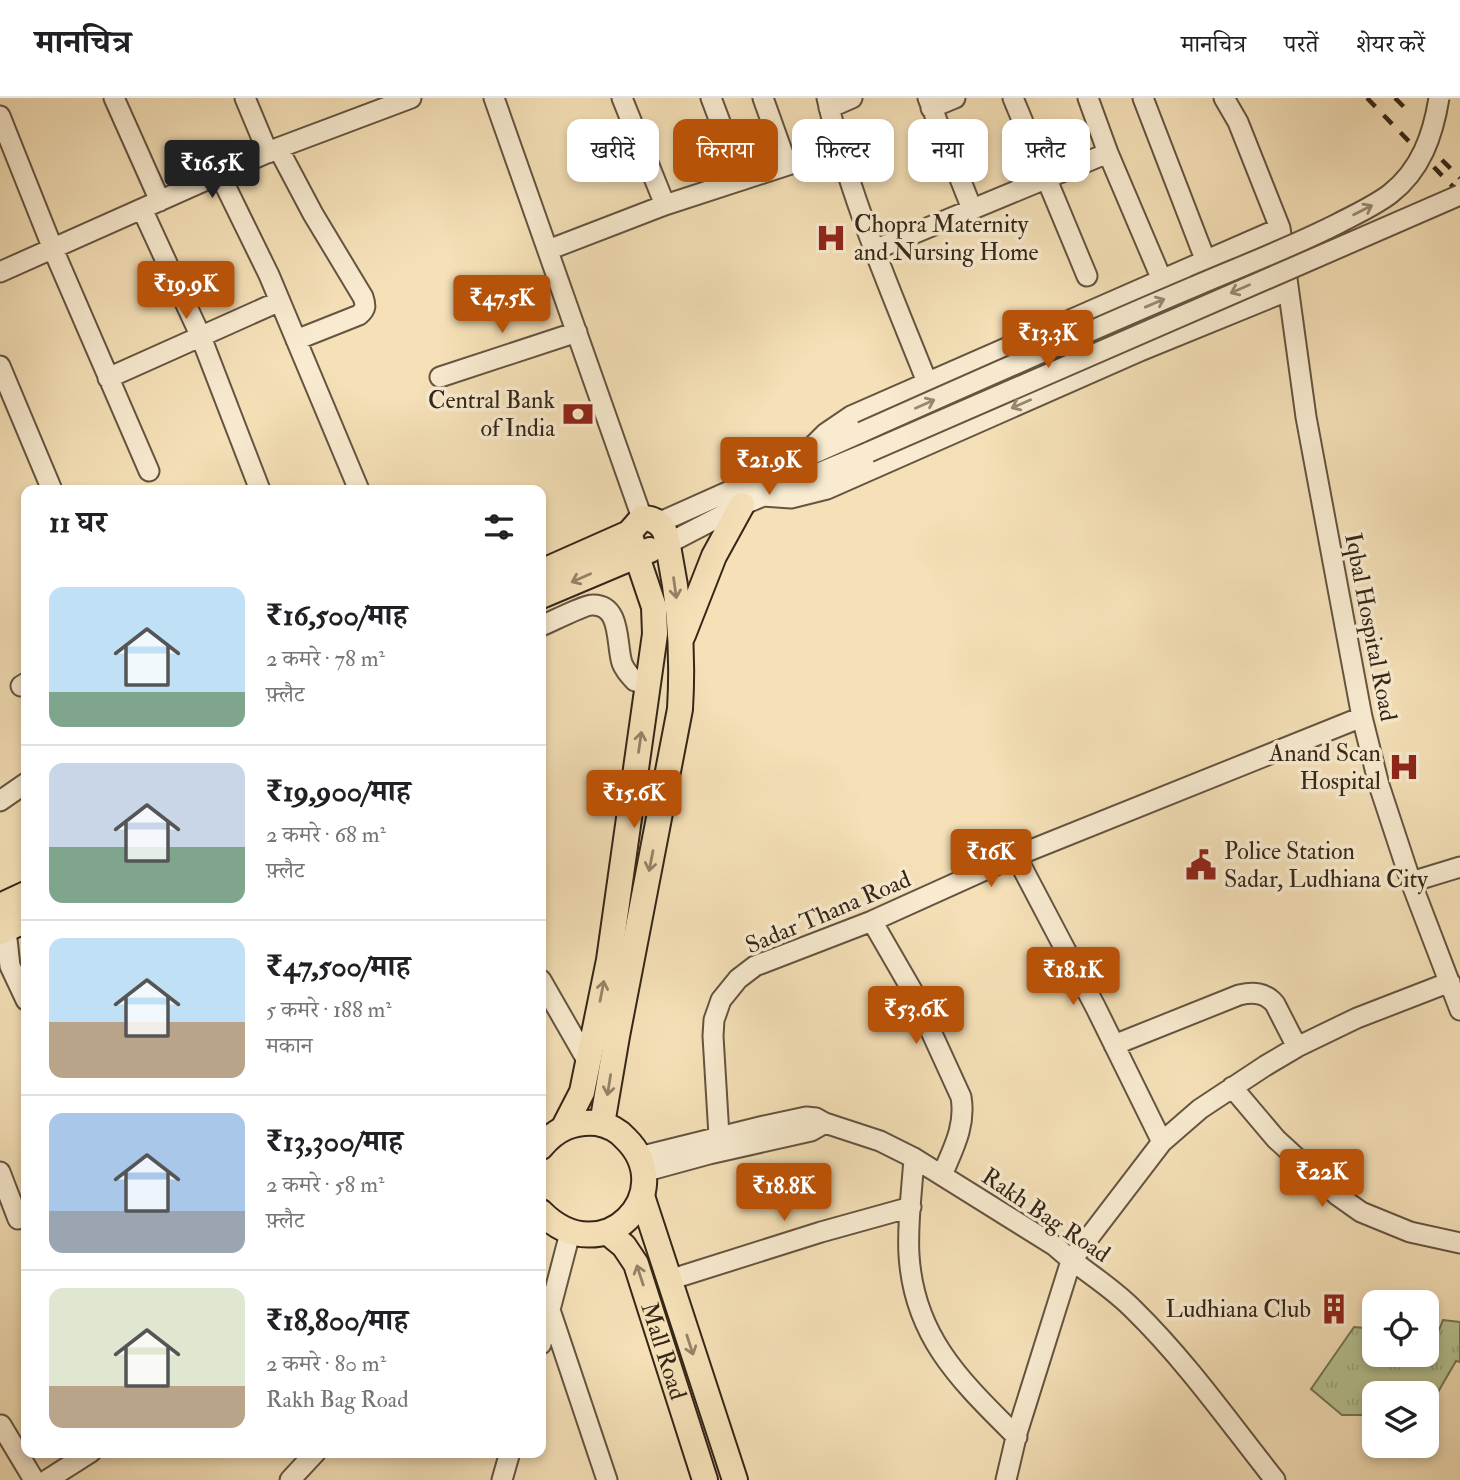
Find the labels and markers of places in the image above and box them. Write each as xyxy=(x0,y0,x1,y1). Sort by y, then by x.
pin: ₹16.5K xyxy=(155,140,269,200)
place label: Chopra Maternity and Nursing Home xyxy=(854,209,1039,268)
hospital icon: Chopra Maternity and Nursing Home xyxy=(814,221,848,255)
pin: ₹19.9K xyxy=(129,262,243,321)
pin: ₹47.5K xyxy=(445,275,559,335)
pin: ₹13.3K xyxy=(991,310,1105,370)
place label: Central Bank of India xyxy=(428,385,556,444)
bank icon: Central Bank of India xyxy=(561,397,595,431)
pin: ₹21.9K xyxy=(712,438,826,497)
place label: Anand Scan Hospital xyxy=(1268,738,1381,797)
hospital icon: Anand Scan Hospital xyxy=(1387,750,1421,784)
pin: ₹15.6K xyxy=(577,770,691,830)
pin: ₹16K xyxy=(950,830,1032,889)
place label: Police Station Sadar, Ludhiana City xyxy=(1224,836,1428,895)
public building icon: Police Station Sadar, Ludhiana City xyxy=(1184,848,1218,882)
pin: ₹18.1K xyxy=(1016,948,1130,1007)
pin: ₹53.6K xyxy=(859,986,973,1046)
pin: ₹22K xyxy=(1281,1150,1363,1209)
pin: ₹18.8K xyxy=(727,1164,841,1223)
building icon: Ludhiana Club xyxy=(1317,1292,1351,1326)
place label: Ludhiana Club xyxy=(1165,1294,1311,1325)

